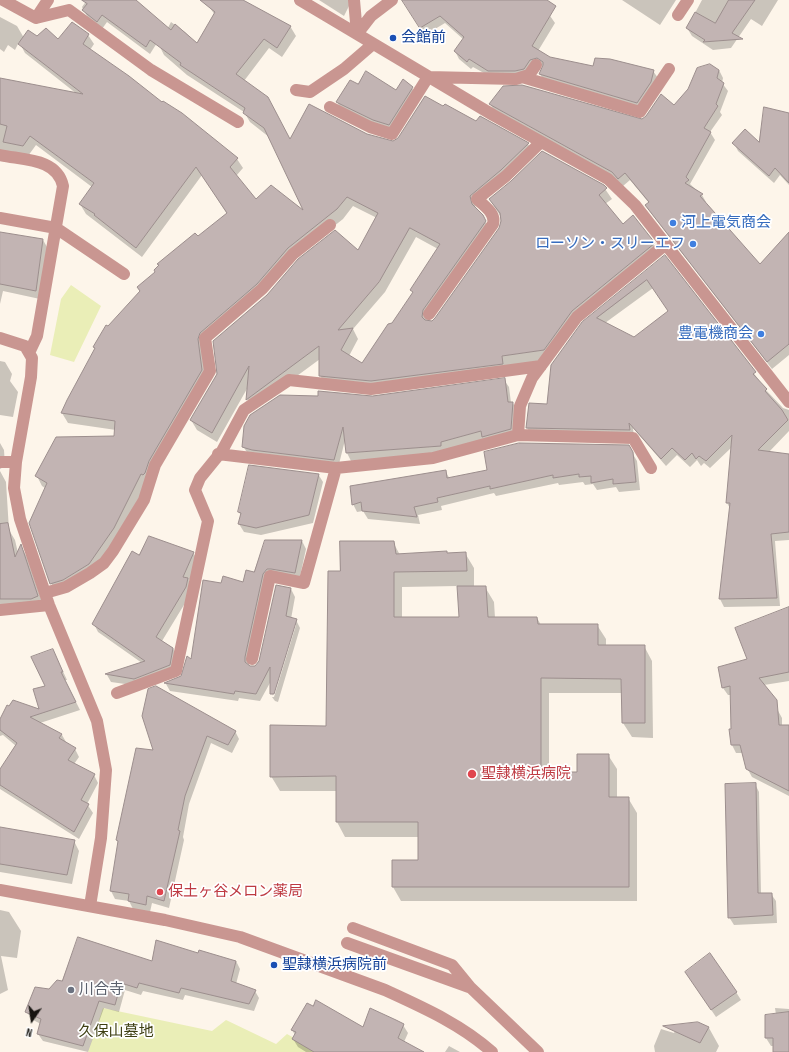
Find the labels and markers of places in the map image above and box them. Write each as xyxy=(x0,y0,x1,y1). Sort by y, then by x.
place label: 会館前 xyxy=(401,29,446,47)
marker: 会館前 xyxy=(388,33,398,43)
place label: 河上電気商会 xyxy=(681,214,771,232)
marker: 河上電気商会 xyxy=(668,218,678,228)
place label: ローソン・スリーエフ xyxy=(535,235,685,253)
marker: ローソン・スリーエフ xyxy=(688,239,698,249)
place label: 豊電機商会 xyxy=(678,325,753,343)
marker: 豊電機商会 xyxy=(756,329,766,339)
place label: 聖隷横浜病院 xyxy=(481,765,571,783)
marker: 聖隷横浜病院 xyxy=(466,768,478,780)
place label: 保土ヶ谷メロン薬局 xyxy=(168,883,303,901)
marker: 保土ヶ谷メロン薬局 xyxy=(155,887,165,897)
place label: 聖隷横浜病院前 xyxy=(282,956,387,974)
marker: 聖隷横浜病院前 xyxy=(269,960,279,970)
place label: 川合寺 xyxy=(79,981,124,999)
marker: 川合寺 xyxy=(66,985,76,995)

